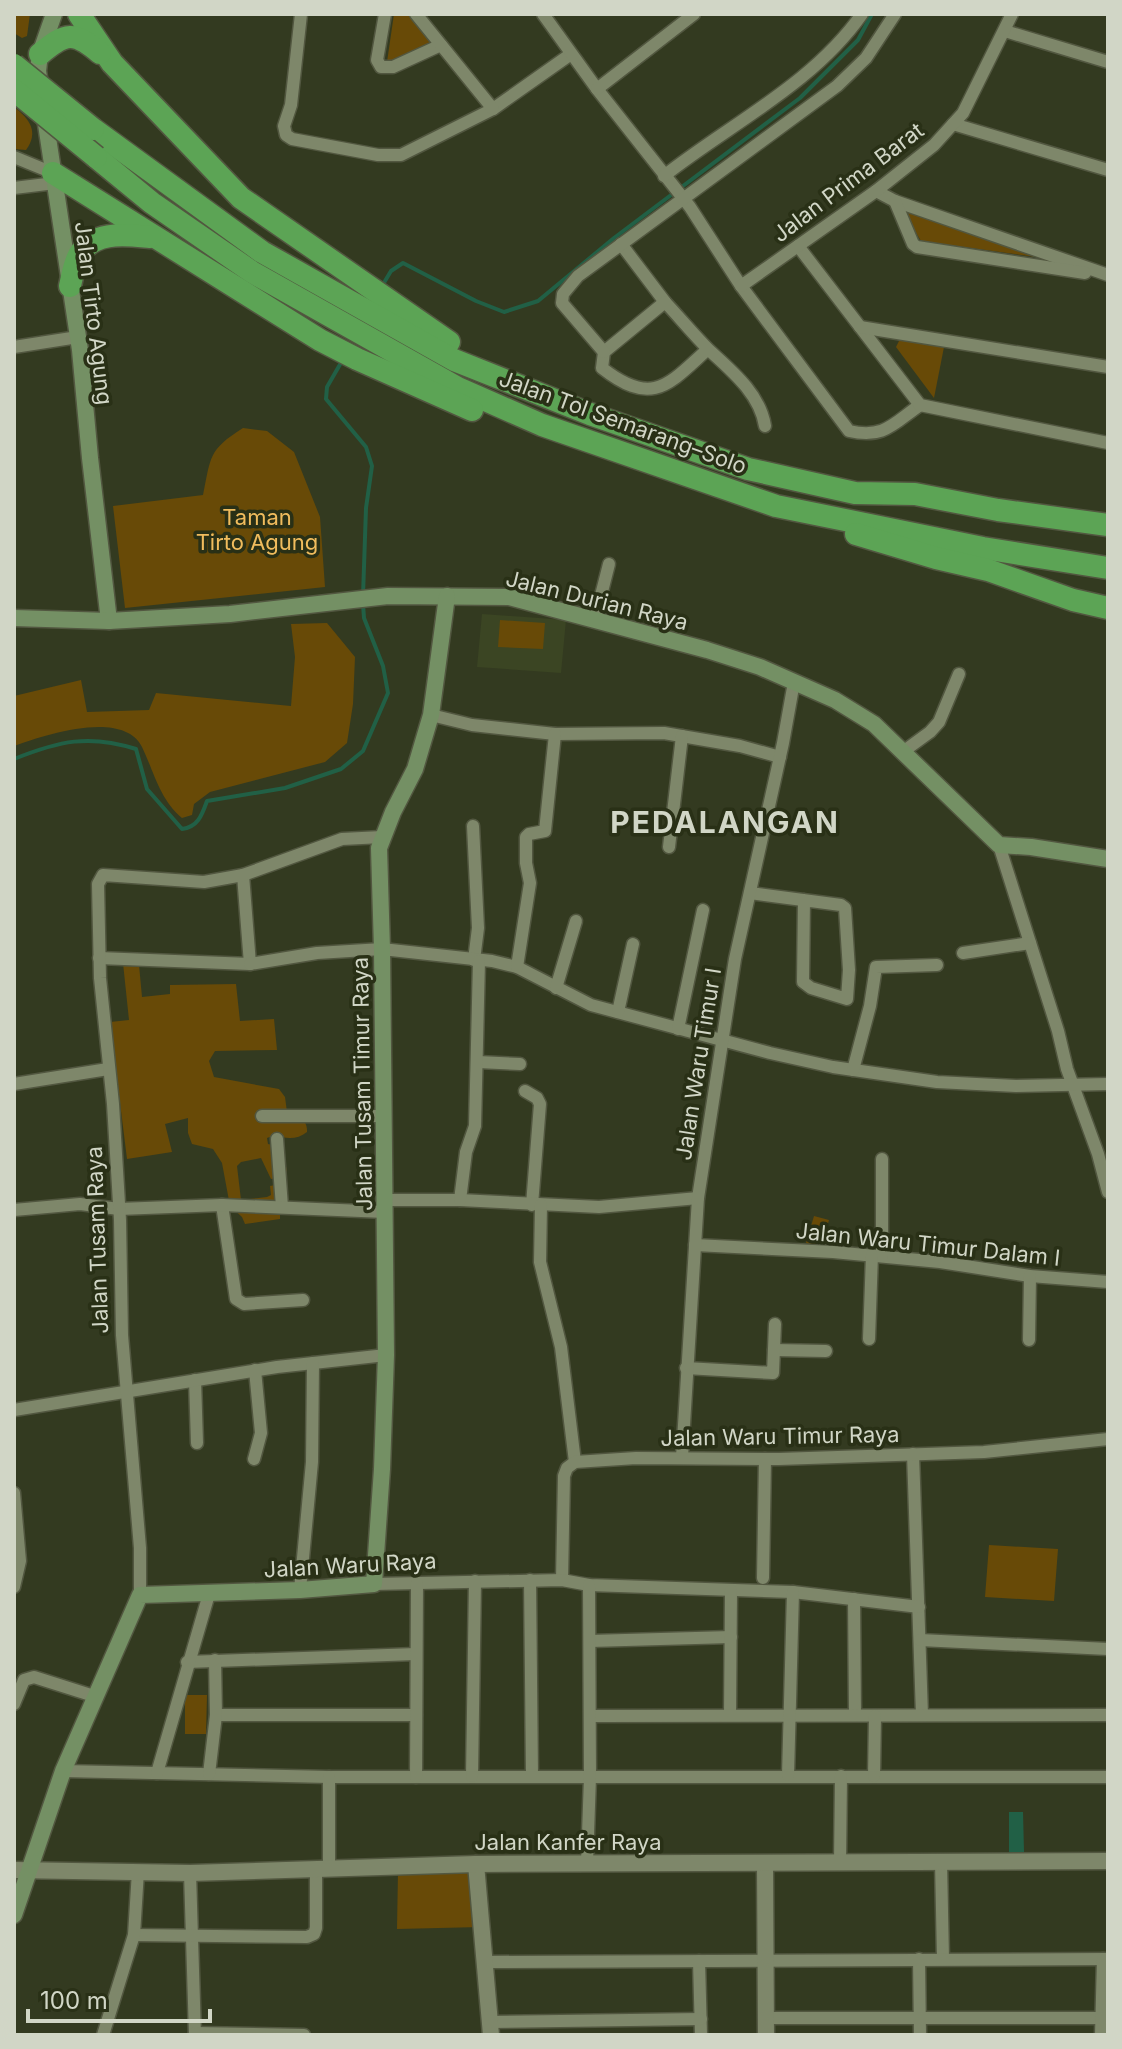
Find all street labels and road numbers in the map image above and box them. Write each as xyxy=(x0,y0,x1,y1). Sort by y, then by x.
street label: Jalan Prima Barat xyxy=(767,117,929,247)
street label: Jalan Tirto Agung xyxy=(70,220,118,406)
street label: Jalan Tol Semarang–Solo xyxy=(496,365,750,479)
street label: Jalan Durian Raya xyxy=(503,565,691,635)
street label: Jalan Tusam Timur Raya xyxy=(347,957,377,1211)
street label: Jalan Waru Timur I xyxy=(670,966,726,1162)
street label: Jalan Tusam Raya xyxy=(81,1146,113,1334)
street label: Jalan Waru Timur Dalam I xyxy=(795,1217,1061,1271)
street label: Jalan Waru Timur Raya xyxy=(660,1421,900,1451)
street label: Jalan Waru Raya xyxy=(263,1547,437,1583)
street label: Jalan Kanfer Raya xyxy=(474,1829,662,1855)

